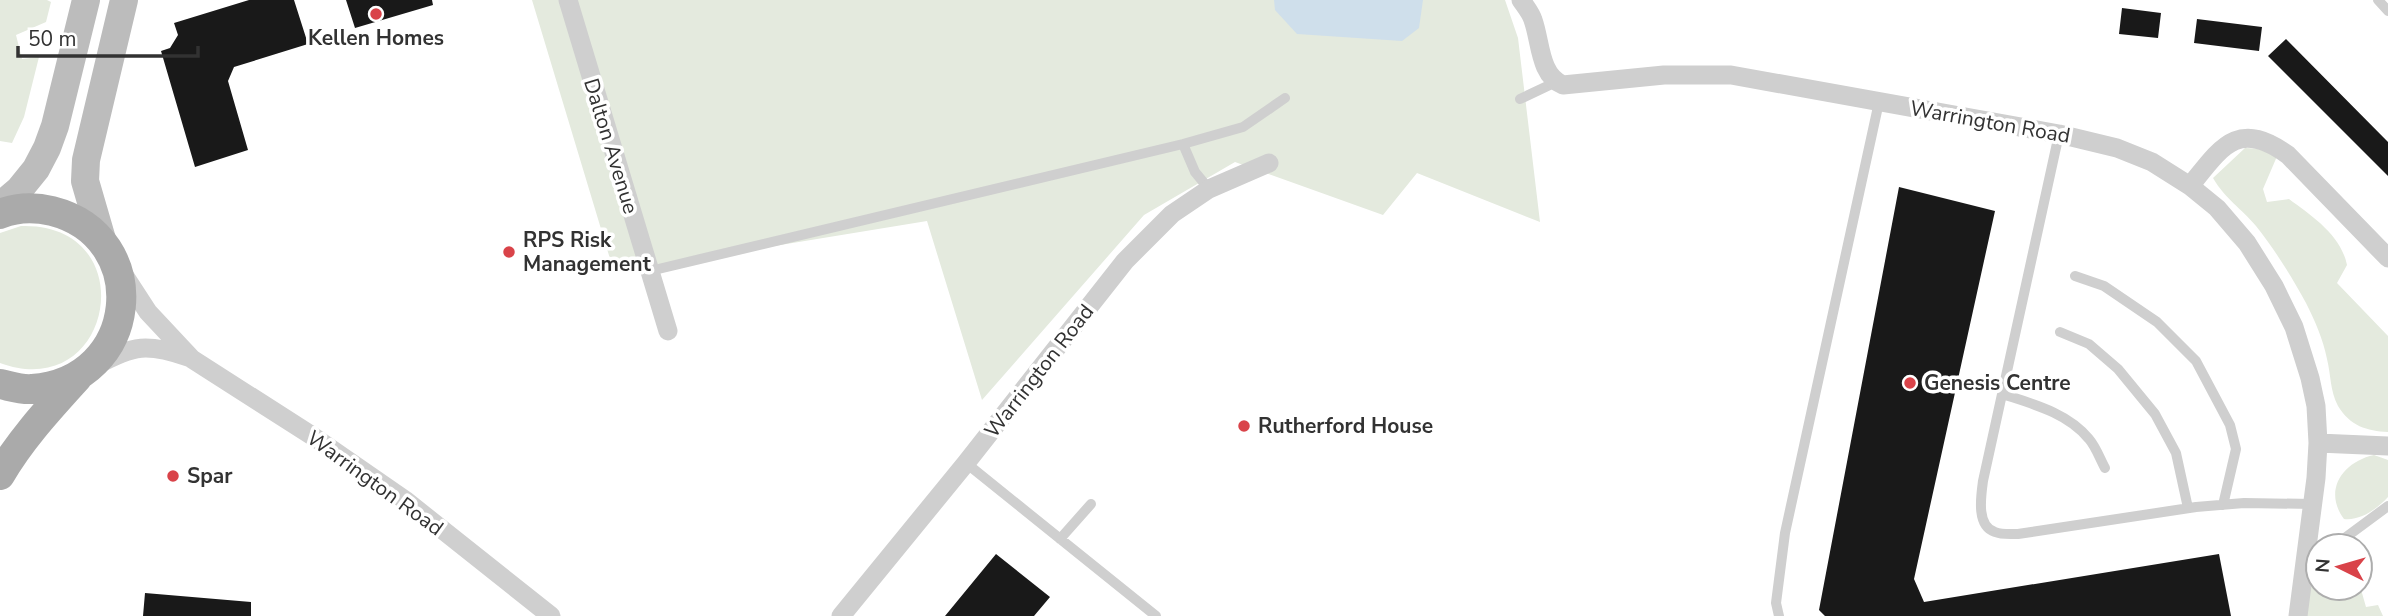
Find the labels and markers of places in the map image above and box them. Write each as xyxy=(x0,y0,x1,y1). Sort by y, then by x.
marker: Kellen Homes xyxy=(368,6,384,22)
place label: Kellen Homes xyxy=(308,24,444,52)
place label: RPS Risk Management xyxy=(523,226,652,278)
marker: RPS Risk Management xyxy=(501,244,517,260)
place label: Genesis Centre xyxy=(1924,369,2071,397)
marker: Genesis Centre xyxy=(1902,375,1918,391)
place label: Rutherford House xyxy=(1258,412,1433,440)
marker: Rutherford House xyxy=(1236,418,1252,434)
place label: Spar xyxy=(187,462,233,490)
marker: Spar xyxy=(165,468,181,484)

